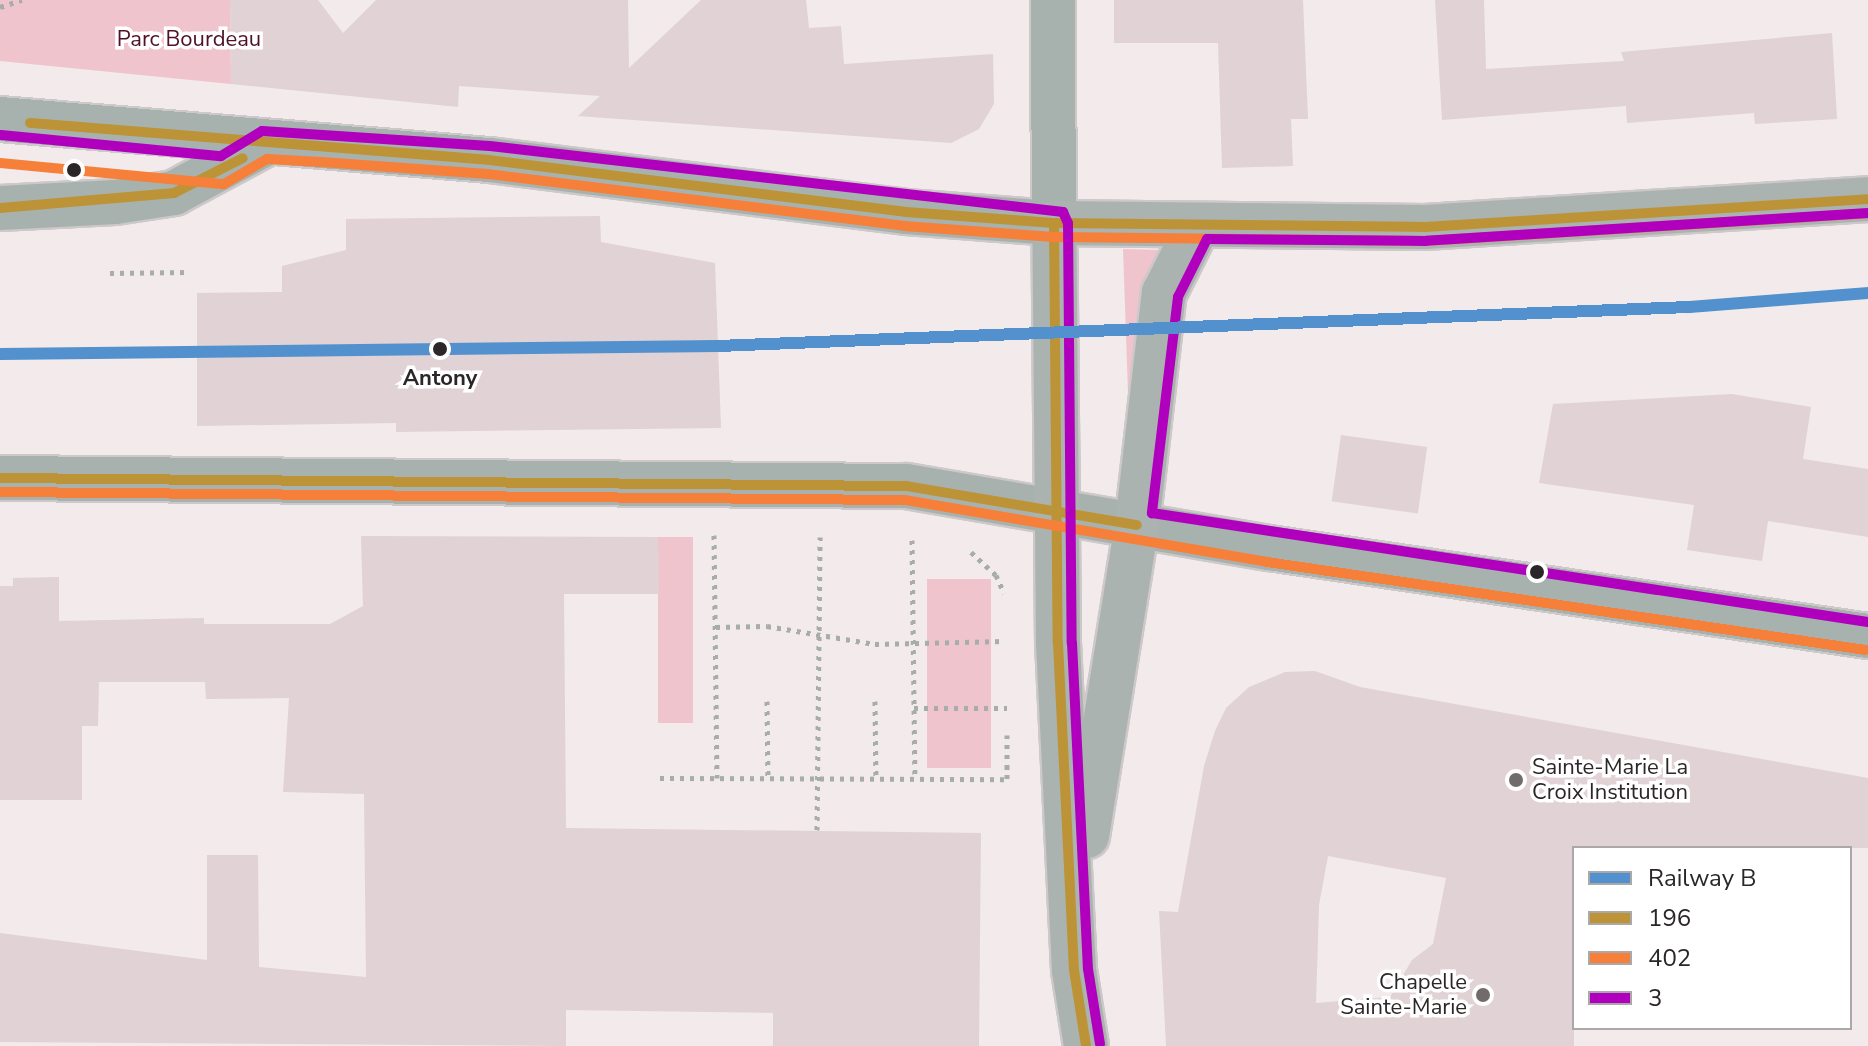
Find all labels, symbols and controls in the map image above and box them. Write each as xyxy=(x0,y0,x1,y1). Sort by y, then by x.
park label: Parc Bourdeau xyxy=(117,27,261,53)
unlabelled marker xyxy=(66,162,82,178)
marker: Antony xyxy=(427,336,453,362)
place label: Antony xyxy=(403,366,477,392)
unlabelled marker xyxy=(1529,564,1545,580)
place label: Sainte-Marie La Croix Institution xyxy=(1532,754,1688,806)
marker: Sainte-Marie La Croix Institution xyxy=(1507,771,1525,789)
legend xyxy=(1572,846,1852,1030)
text: Railway B xyxy=(1648,862,1756,894)
text: 196 xyxy=(1648,902,1691,934)
text: 402 xyxy=(1648,942,1691,974)
place label: Chapelle Sainte-Marie xyxy=(1340,969,1467,1020)
text: 3 xyxy=(1648,982,1662,1014)
marker: Chapelle Sainte-Marie xyxy=(1474,986,1492,1004)

